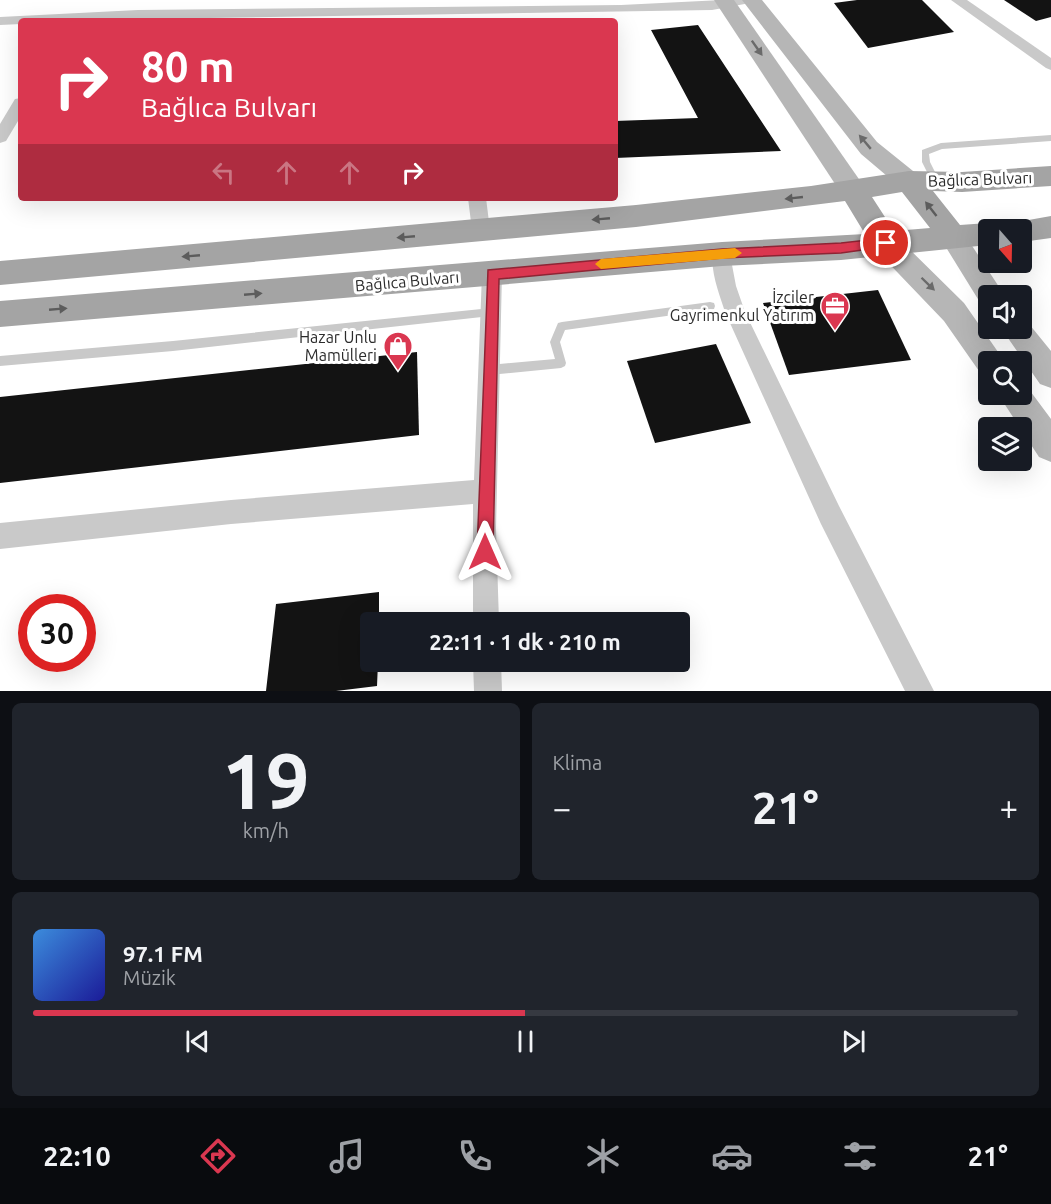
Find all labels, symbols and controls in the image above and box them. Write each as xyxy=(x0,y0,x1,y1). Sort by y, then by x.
one-way arrow xyxy=(751,40,763,56)
icon: right xyxy=(42,42,120,120)
text: 80 m xyxy=(141,43,235,90)
text: Bağlıca Bulvarı xyxy=(141,92,317,122)
one-way arrow xyxy=(859,135,872,150)
icon: left xyxy=(207,156,240,189)
icon: ahead xyxy=(270,156,303,189)
icon: ahead xyxy=(333,156,366,189)
icon: right xyxy=(396,156,429,189)
street label: Bağlıca Bulvarı xyxy=(928,168,1032,190)
one-way arrow xyxy=(785,193,804,203)
one-way arrow xyxy=(925,201,937,216)
one-way arrow xyxy=(591,214,610,224)
pin xyxy=(860,217,911,268)
north arrow xyxy=(978,219,1032,273)
map controls xyxy=(978,219,1032,471)
icon: arrive xyxy=(869,226,902,259)
one-way arrow xyxy=(397,232,416,242)
one-way arrow xyxy=(182,251,201,261)
street label: Bağlıca Bulvarı xyxy=(354,267,460,295)
one-way arrow xyxy=(921,277,936,291)
button: sound xyxy=(978,285,1032,339)
place label: İzciler Gayrimenkul Yatırım xyxy=(670,288,814,324)
one-way arrow xyxy=(243,289,262,298)
office icon: İzciler Gayrimenkul Yatırım xyxy=(819,290,851,332)
one-way arrow xyxy=(49,305,68,314)
place label: Hazar Unlu Mamülleri xyxy=(299,328,377,364)
shop icon: Hazar Unlu Mamülleri xyxy=(382,330,414,372)
button: search xyxy=(978,351,1032,405)
button: layers xyxy=(978,417,1032,471)
position arrow xyxy=(453,520,517,584)
speed limit sign: 30 xyxy=(18,594,96,672)
text: 22:11 · 1 dk · 210 m xyxy=(429,629,621,654)
text: 19 xyxy=(222,736,310,824)
text: Klima xyxy=(553,751,602,774)
text: 21° xyxy=(752,782,819,833)
text: − xyxy=(553,789,571,826)
text: + xyxy=(999,789,1018,826)
text: km/h xyxy=(243,819,289,842)
text: 97.1 FM xyxy=(123,941,203,966)
text: Müzik xyxy=(123,966,176,989)
icon: previous xyxy=(181,1025,214,1058)
icon: pause xyxy=(509,1025,542,1058)
icon: next xyxy=(837,1025,870,1058)
icon: directions xyxy=(197,1135,239,1177)
icon: music xyxy=(326,1135,368,1177)
icon: phone xyxy=(454,1135,496,1177)
icon: climate xyxy=(582,1135,624,1177)
icon: car xyxy=(711,1135,753,1177)
icon: filters xyxy=(839,1135,881,1177)
text: 22:10 xyxy=(43,1141,111,1171)
text: 21° xyxy=(968,1141,1008,1171)

